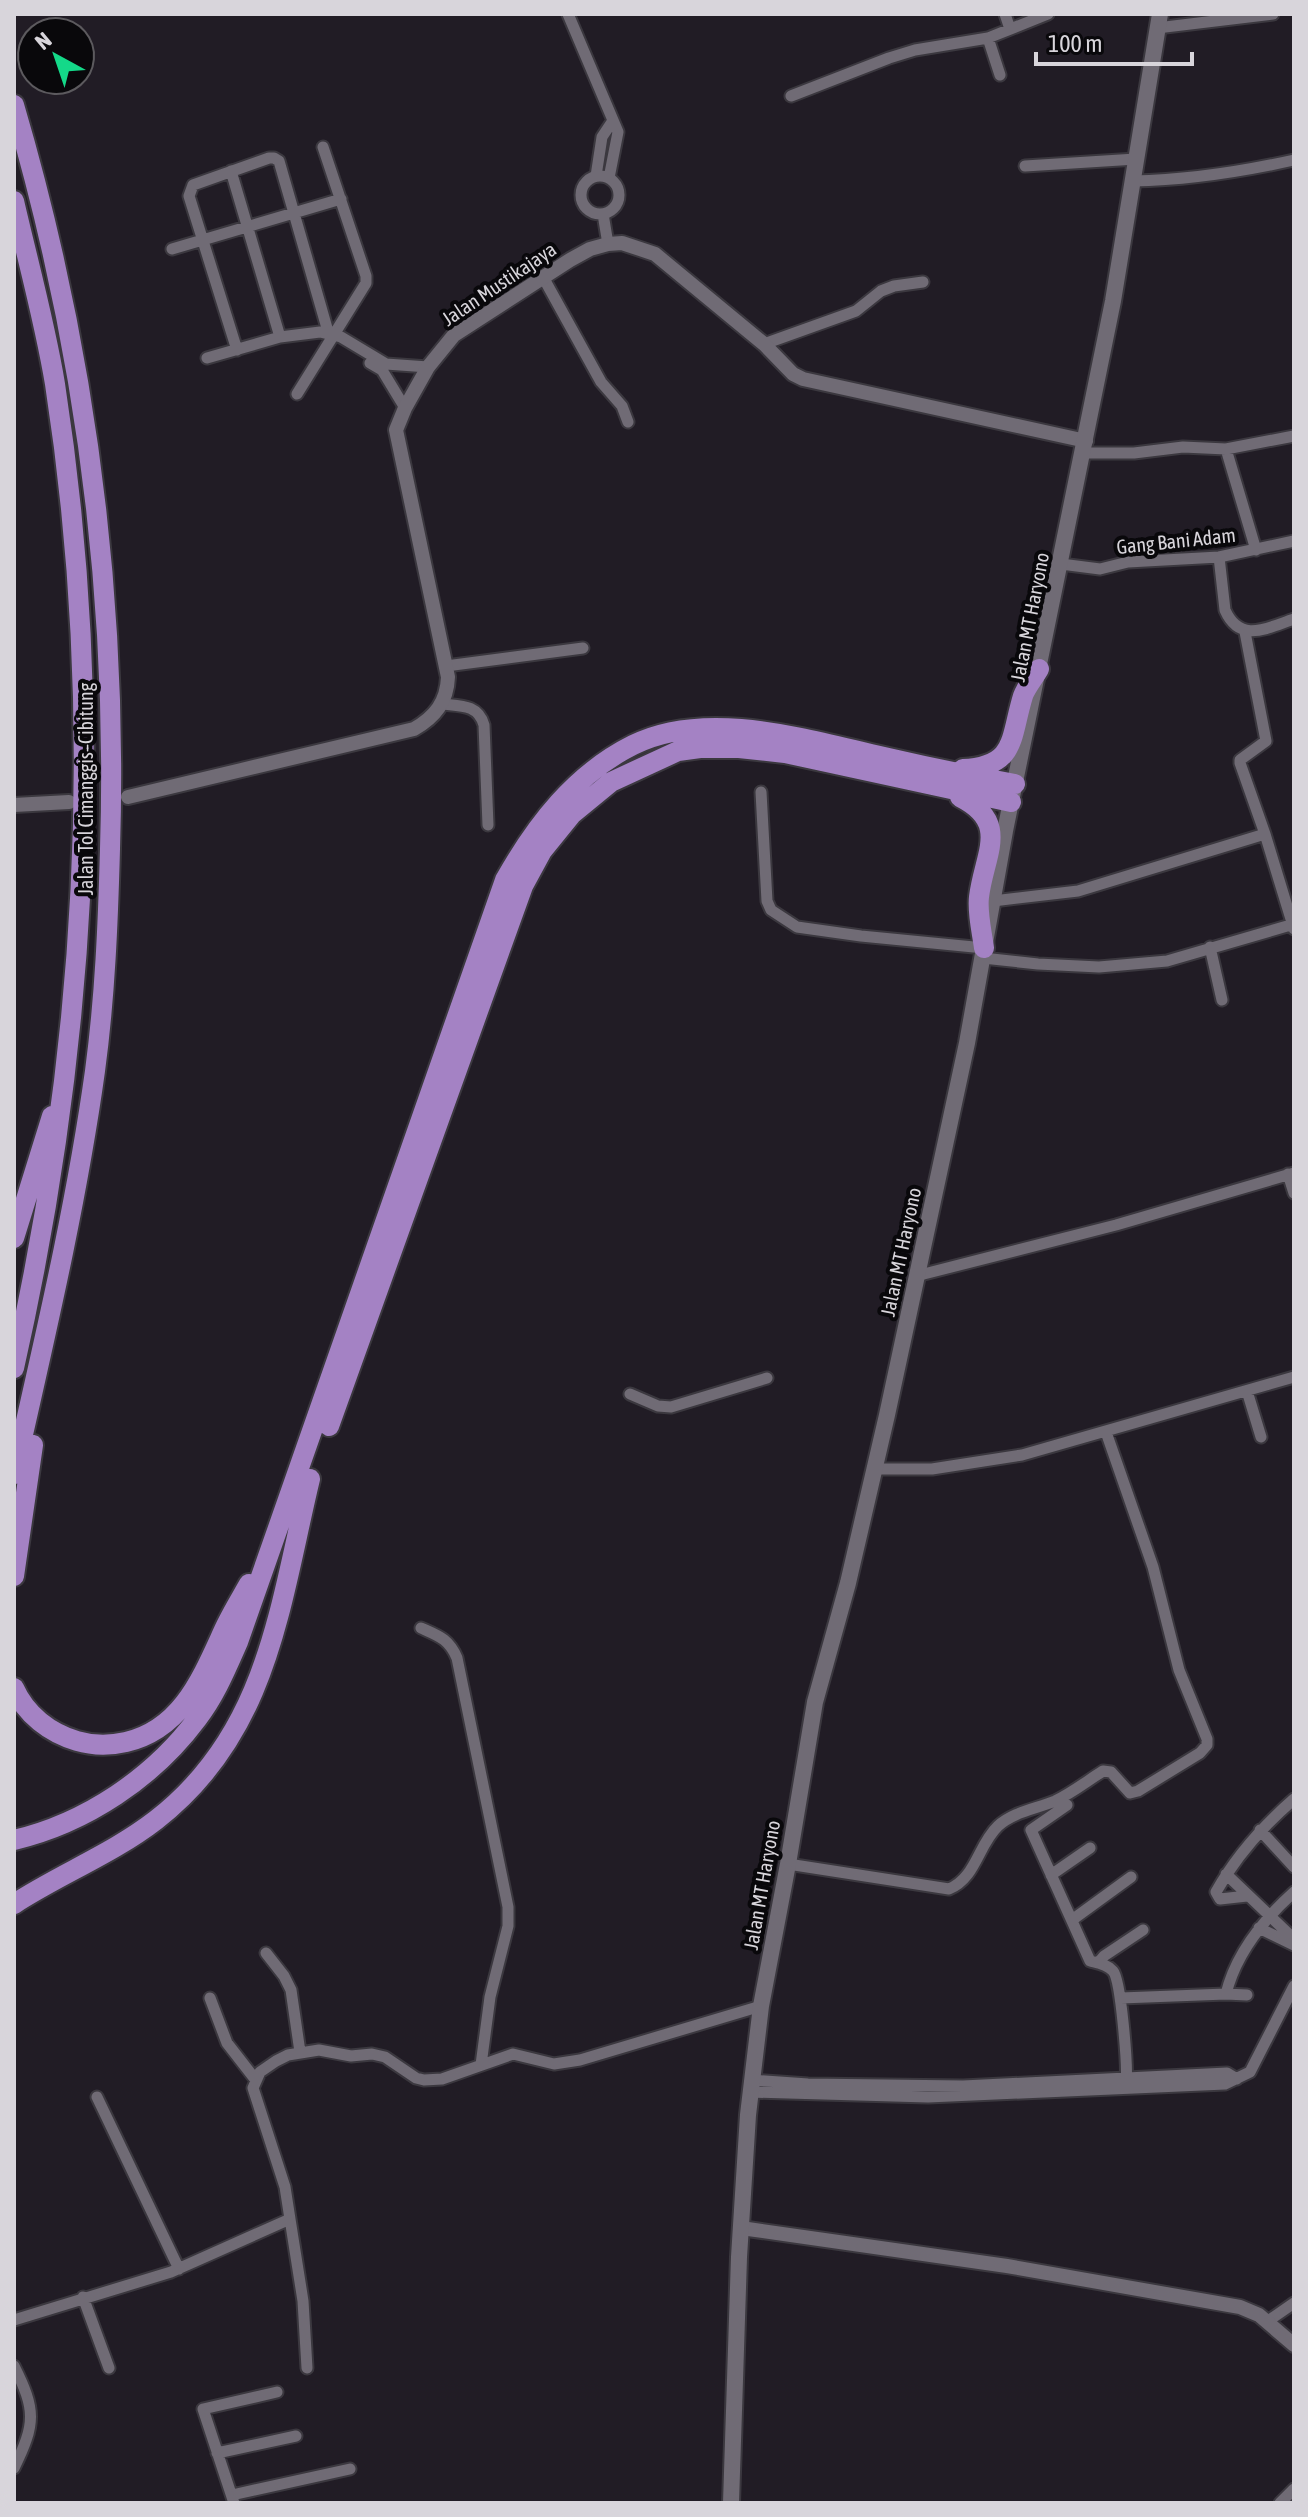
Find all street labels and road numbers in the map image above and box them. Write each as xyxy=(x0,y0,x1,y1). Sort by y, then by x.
street label: Jalan Mustikajaya xyxy=(437,237,560,330)
street label: Gang Bani Adam xyxy=(1115,523,1237,558)
street label: Jalan MT Haryono xyxy=(1006,550,1053,683)
street label: Jalan Tol Cimanggis–Cibitung xyxy=(74,682,97,895)
street label: Jalan MT Haryono xyxy=(876,1185,925,1318)
street label: Jalan MT Haryono xyxy=(739,1818,784,1951)

